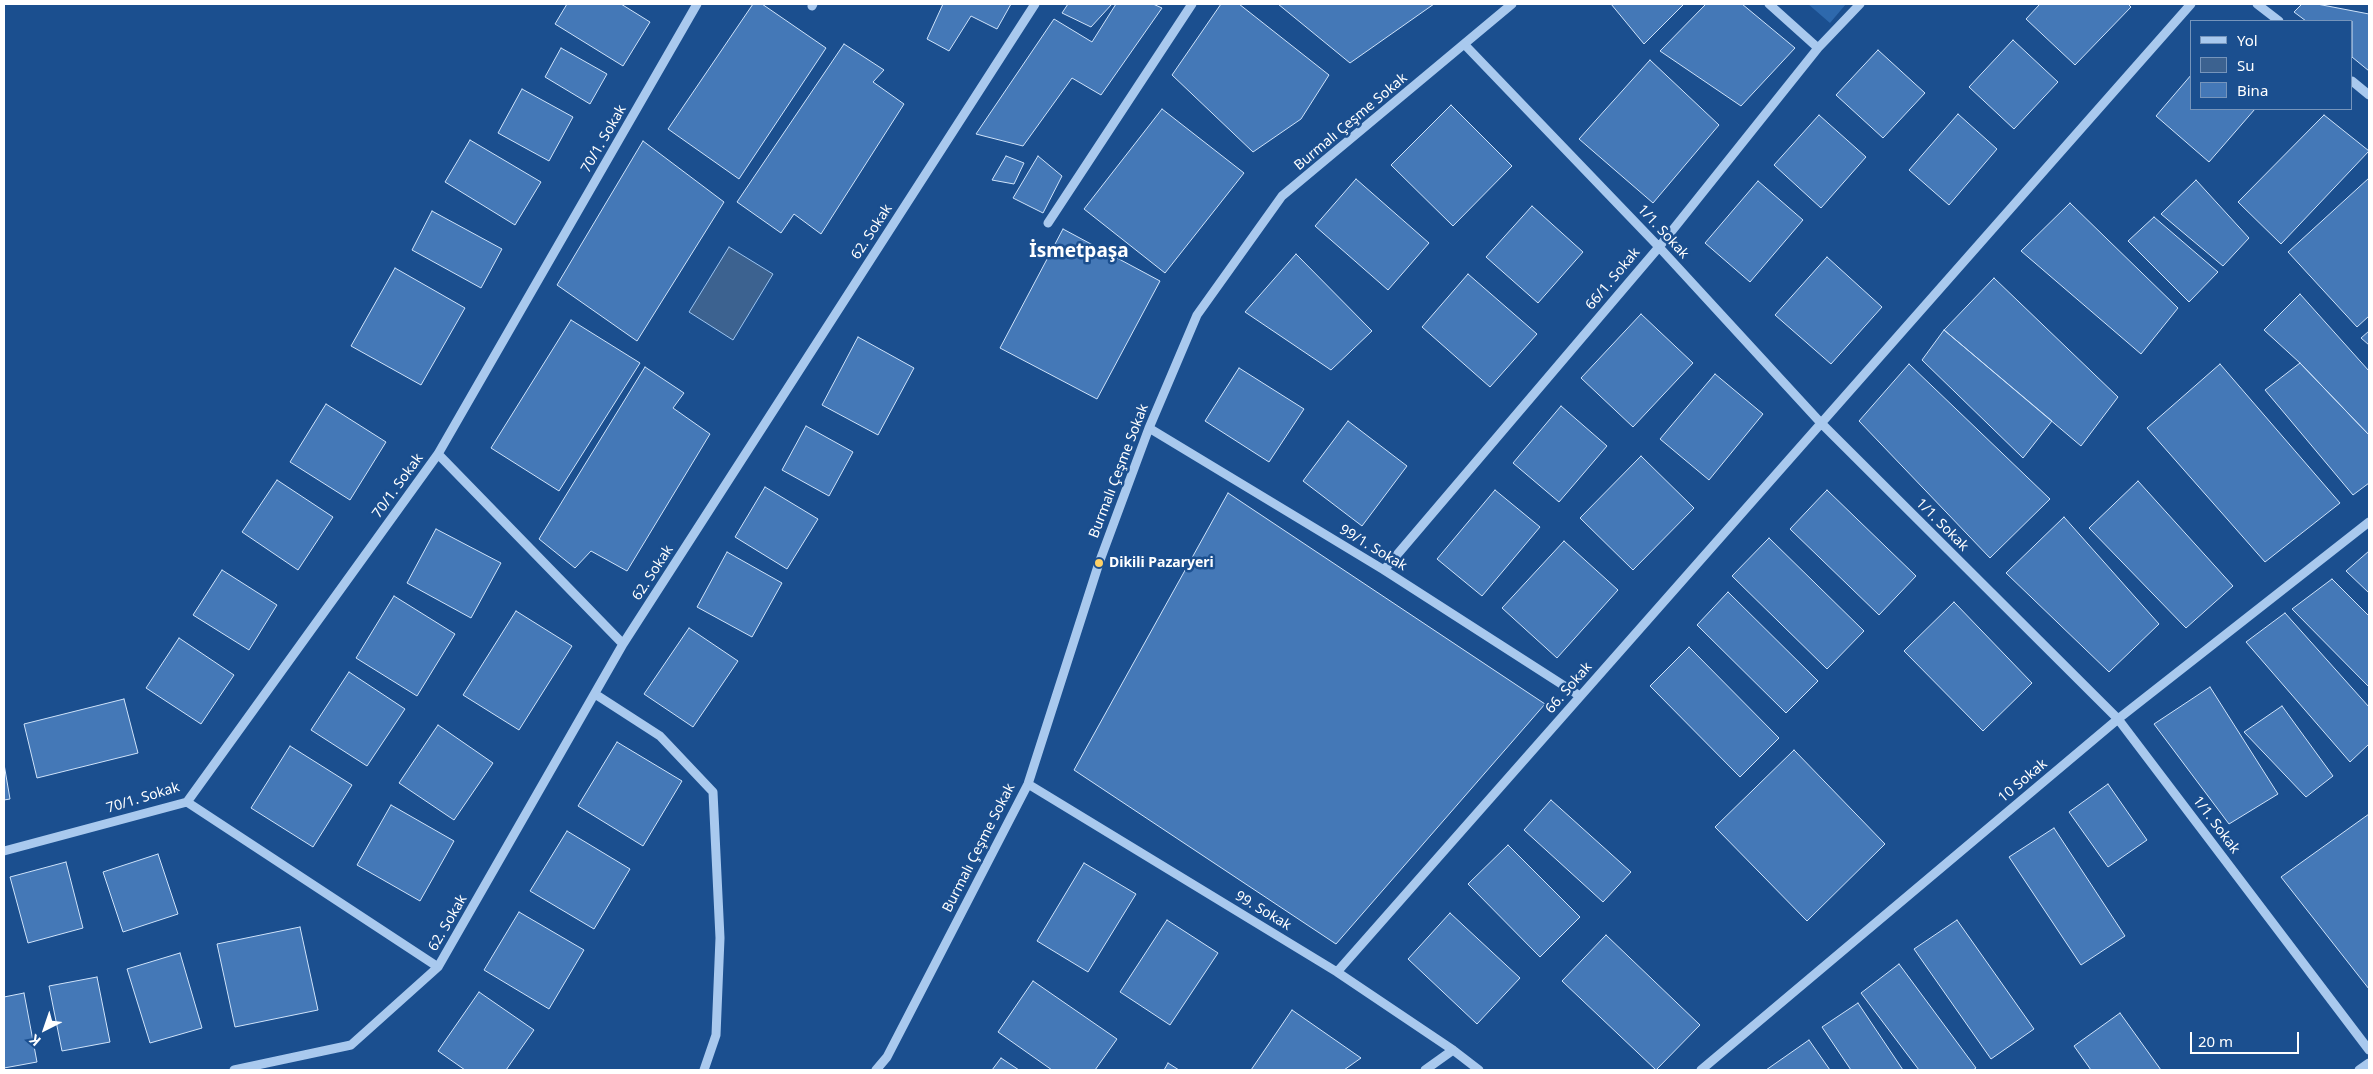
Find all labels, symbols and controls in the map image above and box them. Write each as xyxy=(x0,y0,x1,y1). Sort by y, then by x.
legend xyxy=(2190,20,2353,110)
text: Yol xyxy=(2237,30,2258,50)
text: Su xyxy=(2237,55,2255,75)
street label: Burmalı Çeşme Sokak xyxy=(1291,70,1411,174)
text: Bina xyxy=(2237,80,2268,100)
street label: 70/1. Sokak xyxy=(578,102,630,176)
street label: 62. Sokak xyxy=(848,201,896,263)
street label: 1/1. Sokak xyxy=(1634,202,1692,262)
district label: İsmetpaşa xyxy=(1029,241,1129,263)
street label: 66/1. Sokak xyxy=(1582,245,1644,313)
street label: Burmalı Çeşme Sokak xyxy=(1086,402,1152,540)
street label: 70/1. Sokak xyxy=(369,450,427,522)
street label: 1/1. Sokak xyxy=(1912,495,1972,555)
street label: 99/1. Sokak xyxy=(1336,521,1410,575)
street label: 62. Sokak xyxy=(629,542,677,604)
place label: Dikili Pazaryeri xyxy=(1109,555,1214,571)
marker: Dikili Pazaryeri xyxy=(1093,557,1105,569)
street label: 66. Sokak xyxy=(1542,659,1596,717)
street label: 10 Sokak xyxy=(1995,756,2051,806)
street label: 70/1. Sokak xyxy=(104,779,182,817)
street label: Burmalı Çeşme Sokak xyxy=(939,781,1019,915)
street label: 1/1. Sokak xyxy=(2189,793,2243,857)
street label: 99. Sokak xyxy=(1232,888,1294,934)
street label: 62. Sokak xyxy=(425,892,471,954)
north arrow xyxy=(20,1004,70,1054)
scale bar xyxy=(2193,1022,2302,1054)
text: K xyxy=(25,1030,45,1051)
text: 20 m xyxy=(2198,1031,2233,1051)

